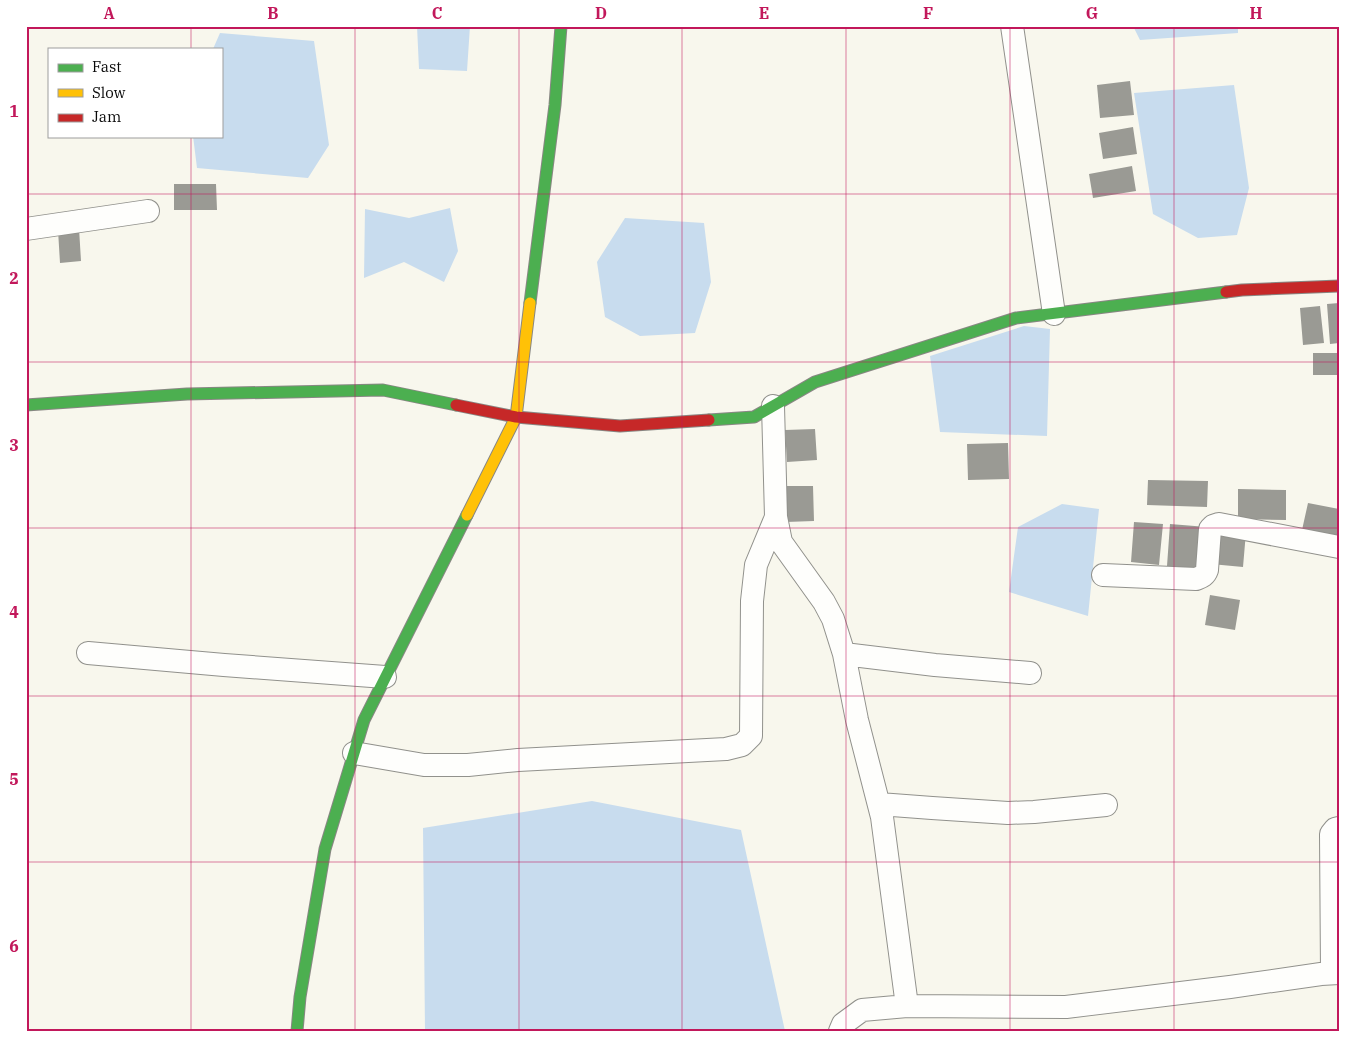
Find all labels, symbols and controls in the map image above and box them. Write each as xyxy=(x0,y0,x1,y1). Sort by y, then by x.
text: A xyxy=(103,3,115,23)
text: B xyxy=(267,3,279,23)
text: C xyxy=(432,3,442,23)
text: D xyxy=(595,3,607,23)
text: E xyxy=(759,3,769,23)
text: F xyxy=(923,3,933,23)
text: G xyxy=(1086,3,1098,23)
text: H xyxy=(1250,3,1263,23)
legend xyxy=(48,48,222,138)
text: Fast xyxy=(92,57,122,76)
text: Slow xyxy=(92,83,126,102)
text: 1 xyxy=(9,101,19,121)
text: Jam xyxy=(92,107,121,126)
text: 2 xyxy=(9,268,19,288)
text: 3 xyxy=(9,435,19,455)
text: 4 xyxy=(9,602,19,622)
text: 5 xyxy=(9,769,19,789)
text: 6 xyxy=(9,936,19,956)

